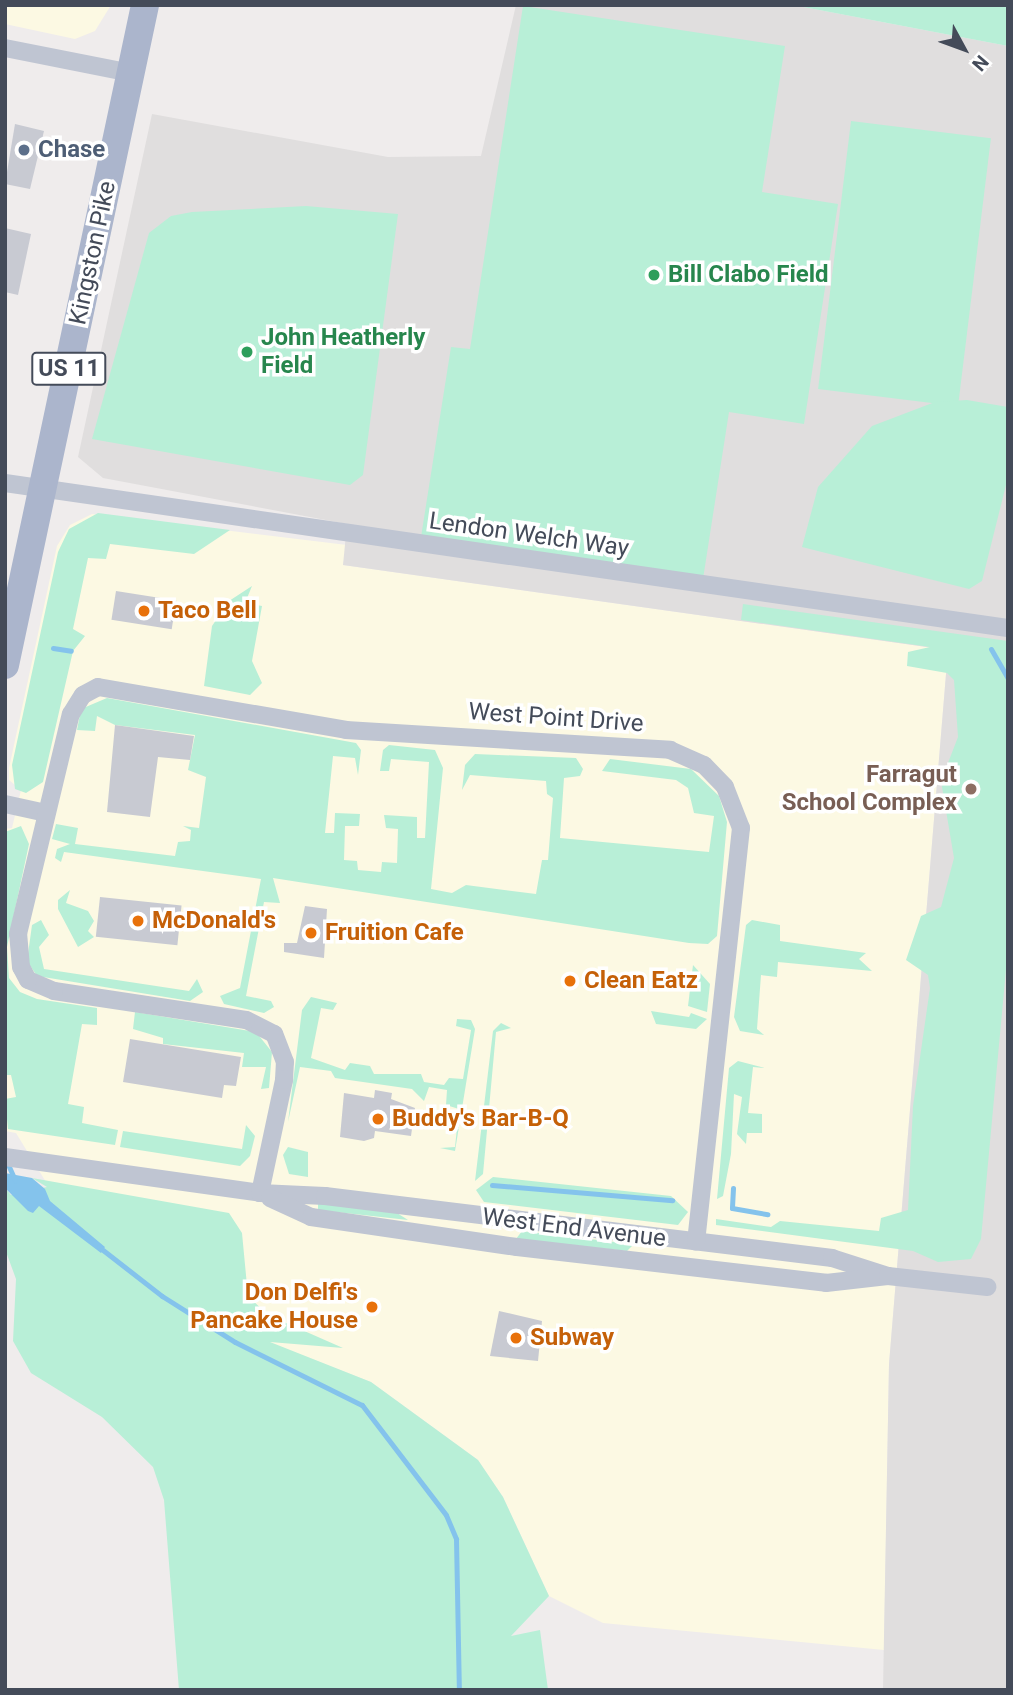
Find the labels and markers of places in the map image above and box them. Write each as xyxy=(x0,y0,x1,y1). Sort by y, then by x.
place label: Chase xyxy=(38,136,105,164)
marker: Chase xyxy=(16,142,32,158)
place label: Bill Clabo Field xyxy=(668,261,829,289)
marker: Bill Clabo Field xyxy=(646,267,662,283)
place label: John Heatherly Field xyxy=(261,324,425,380)
marker: John Heatherly Field xyxy=(239,344,255,360)
place label: Taco Bell xyxy=(158,597,257,625)
marker: Taco Bell xyxy=(136,603,152,619)
place label: Farragut School Complex xyxy=(782,761,957,817)
marker: Farragut School Complex xyxy=(963,781,979,797)
place label: McDonald's xyxy=(152,907,276,935)
marker: McDonald's xyxy=(130,913,146,929)
place label: Fruition Cafe xyxy=(325,919,464,947)
marker: Fruition Cafe xyxy=(303,925,319,941)
place label: Clean Eatz xyxy=(584,967,698,995)
marker: Clean Eatz xyxy=(562,973,578,989)
place label: Buddy's Bar-B-Q xyxy=(392,1105,569,1133)
marker: Buddy's Bar-B-Q xyxy=(370,1111,386,1127)
place label: Don Delfi's Pancake House xyxy=(190,1279,358,1335)
marker: Don Delfi's Pancake House xyxy=(364,1299,380,1315)
place label: Subway xyxy=(530,1324,614,1352)
marker: Subway xyxy=(508,1330,524,1346)

